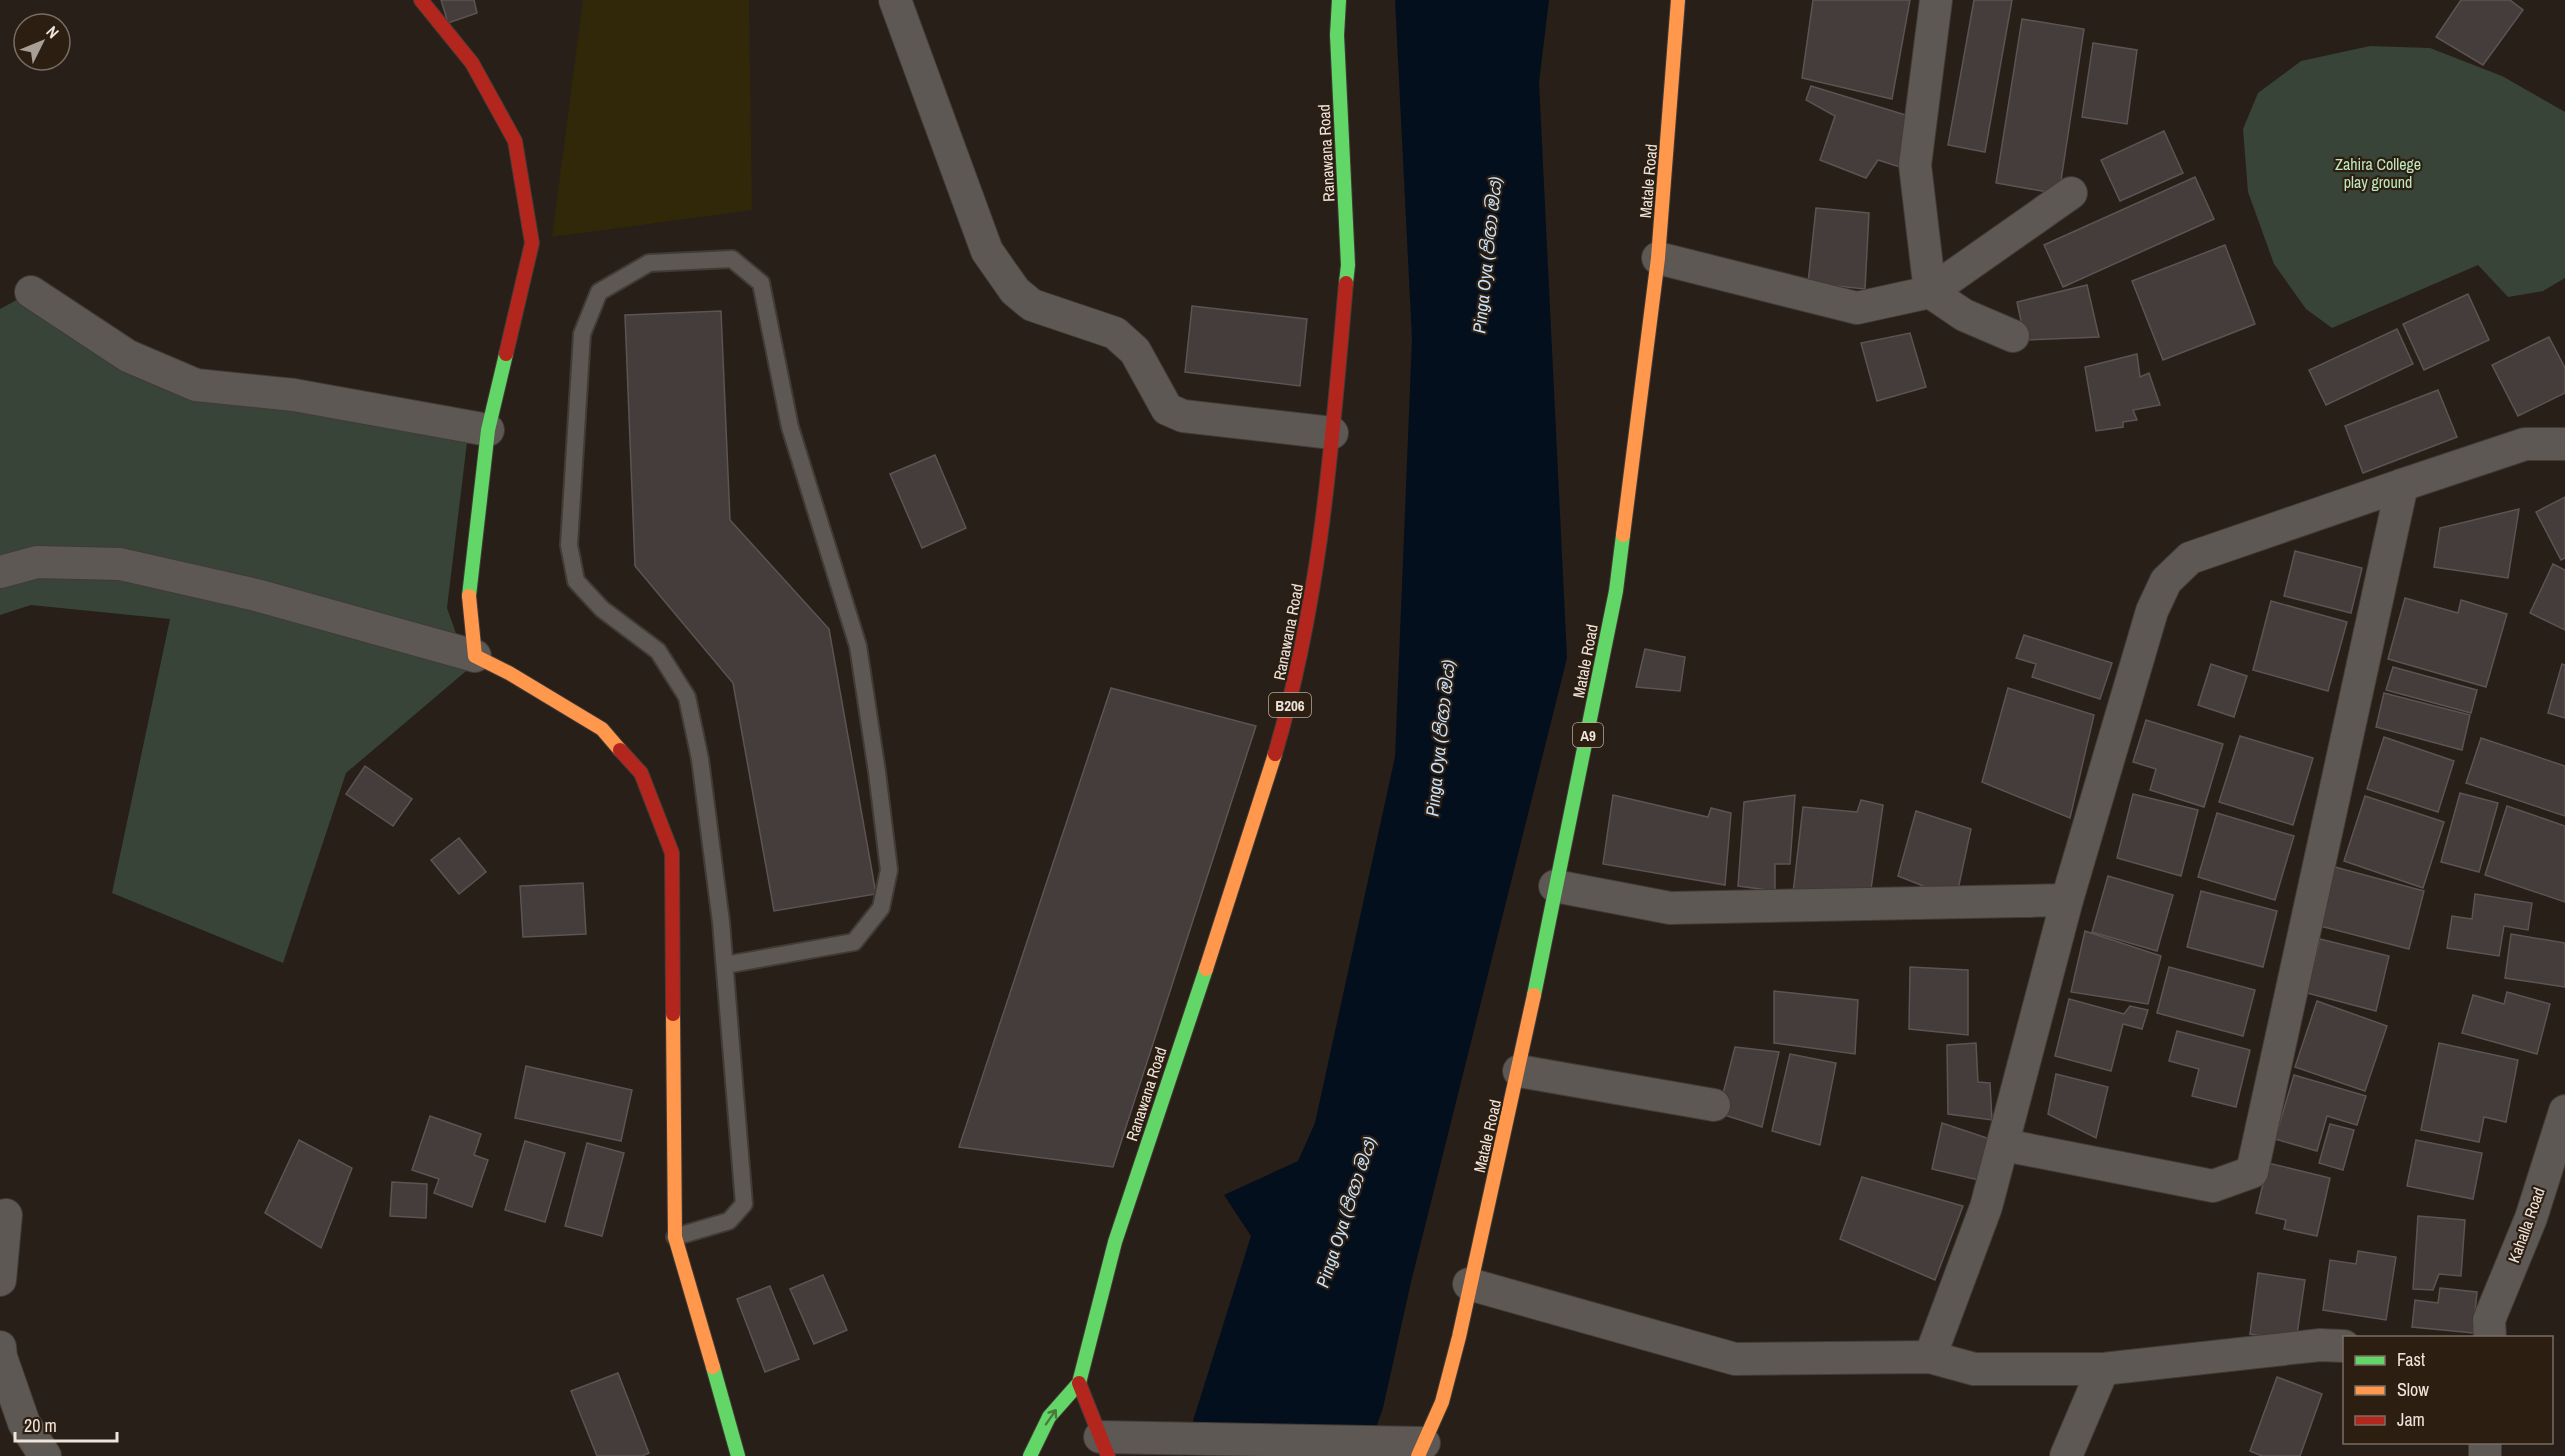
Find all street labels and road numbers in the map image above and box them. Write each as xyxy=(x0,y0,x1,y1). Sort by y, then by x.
street label: Ranawana Road xyxy=(1312,104,1340,202)
street label: Matale Road xyxy=(1634,143,1662,219)
street label: Ranawana Road xyxy=(1268,582,1308,682)
street label: Matale Road xyxy=(1567,622,1603,700)
road number: B206 xyxy=(1269,693,1311,717)
road number: A9 xyxy=(1573,723,1603,747)
street label: Ranawana Road xyxy=(1120,1044,1172,1144)
street label: Matale Road xyxy=(1468,1097,1506,1175)
street label: Kahalla Road xyxy=(2502,1184,2550,1266)

